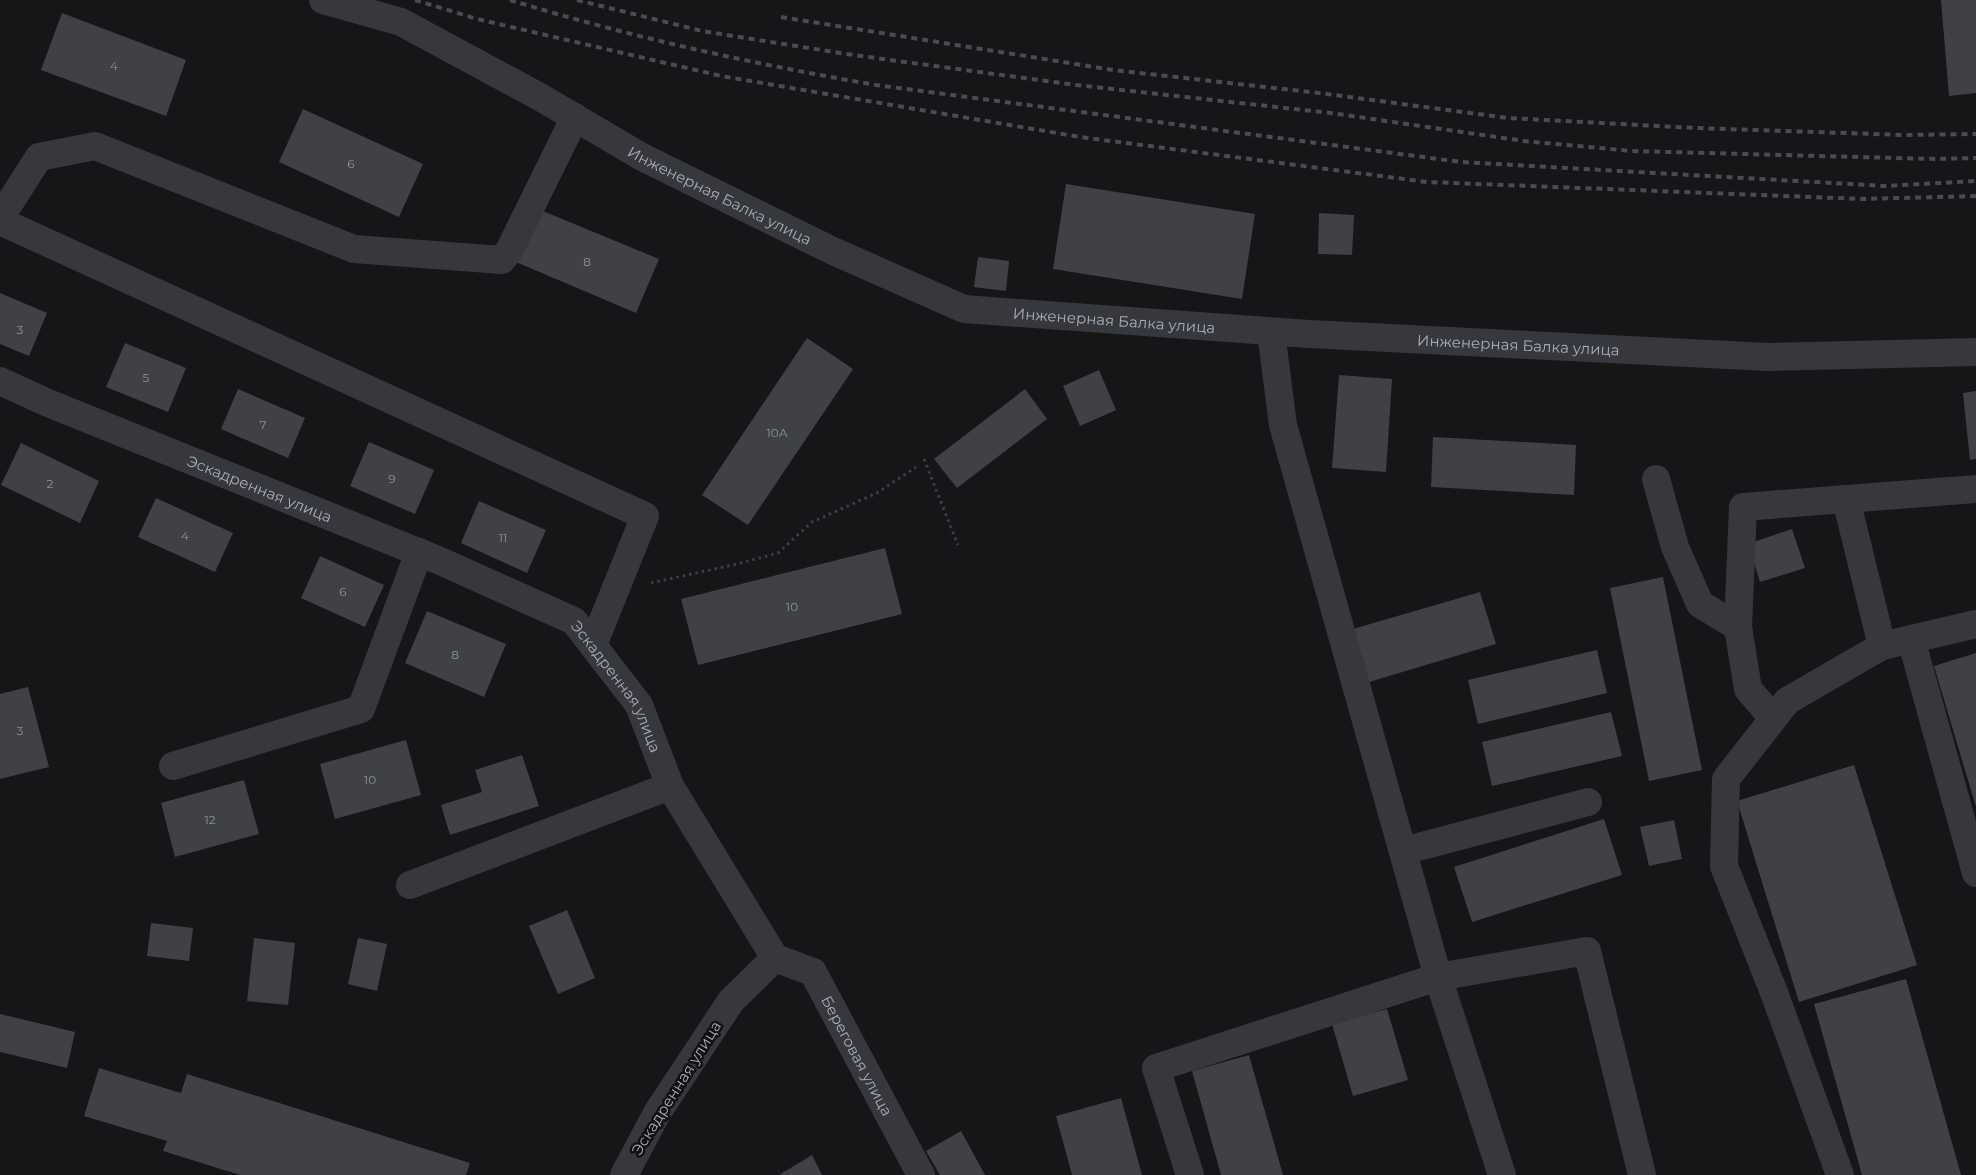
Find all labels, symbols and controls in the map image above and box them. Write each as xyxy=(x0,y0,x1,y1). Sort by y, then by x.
house number: 4 xyxy=(110,58,118,73)
street label: Инженерная Балка улица xyxy=(624,141,815,249)
house number: 6 xyxy=(347,156,355,171)
house number: 8 xyxy=(583,254,591,269)
street label: Инженерная Балка улица xyxy=(1012,303,1216,337)
house number: 3 xyxy=(17,322,24,337)
street label: Инженерная Балка улица xyxy=(1417,330,1620,359)
house number: 5 xyxy=(143,370,150,385)
house number: 7 xyxy=(259,417,267,432)
house number: 10А xyxy=(766,425,788,440)
street label: Эскадренная улица xyxy=(184,451,335,526)
house number: 9 xyxy=(388,471,396,486)
house number: 2 xyxy=(47,476,54,491)
house number: 4 xyxy=(181,528,189,543)
house number: 11 xyxy=(499,530,507,545)
house number: 6 xyxy=(339,584,347,599)
house number: 10 xyxy=(786,599,798,614)
street label: Эскадренная улица xyxy=(567,616,666,755)
house number: 8 xyxy=(451,647,459,662)
house number: 3 xyxy=(17,723,24,738)
house number: 10 xyxy=(364,772,376,787)
house number: 12 xyxy=(204,812,216,827)
street label: Береговая улица xyxy=(818,992,897,1119)
street label: Эскадренная улица xyxy=(627,1017,725,1159)

